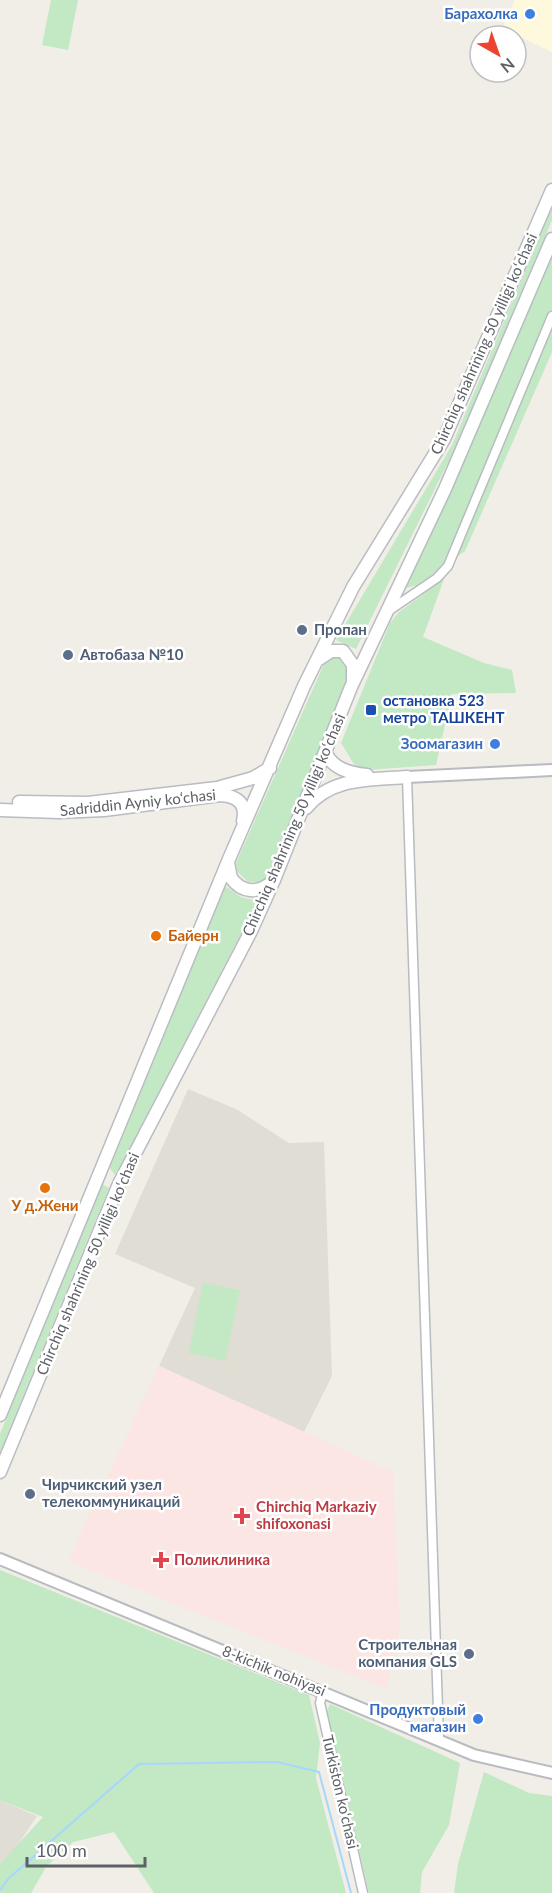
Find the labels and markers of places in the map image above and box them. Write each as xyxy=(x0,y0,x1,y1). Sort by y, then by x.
place label: Барахолка xyxy=(444,4,518,22)
marker: Барахолка xyxy=(523,7,537,21)
place label: Пропан xyxy=(314,620,367,638)
marker: Пропан xyxy=(295,623,309,637)
place label: Автобаза №10 xyxy=(79,645,184,663)
marker: Автобаза №10 xyxy=(61,648,75,662)
place label: остановка 523 метро ТАШКЕНТ xyxy=(383,691,504,726)
marker: остановка 523 метро ТАШКЕНТ xyxy=(364,703,378,717)
place label: Зоомагазин xyxy=(401,734,483,752)
marker: Зоомагазин xyxy=(488,737,502,751)
place label: Байерн xyxy=(168,926,219,944)
marker: Байерн xyxy=(149,929,163,943)
marker: У д.Жени xyxy=(38,1181,52,1195)
place label: У д.Жени xyxy=(10,1196,79,1214)
place label: Чирчикский узел телекоммуникаций xyxy=(42,1475,180,1510)
marker: Чирчикский узел телекоммуникаций xyxy=(23,1487,37,1501)
place label: Chirchiq Markaziy shifoxonasi xyxy=(256,1497,377,1532)
marker: Chirchiq Markaziy shifoxonasi xyxy=(233,1507,251,1525)
place label: Поликлиника xyxy=(174,1550,270,1568)
marker: Поликлиника xyxy=(152,1551,170,1569)
place label: Строительная компания GLS xyxy=(358,1635,457,1670)
marker: Строительная компания GLS xyxy=(462,1647,476,1661)
place label: Продуктовый магазин xyxy=(369,1700,466,1735)
marker: Продуктовый магазин xyxy=(471,1712,485,1726)

